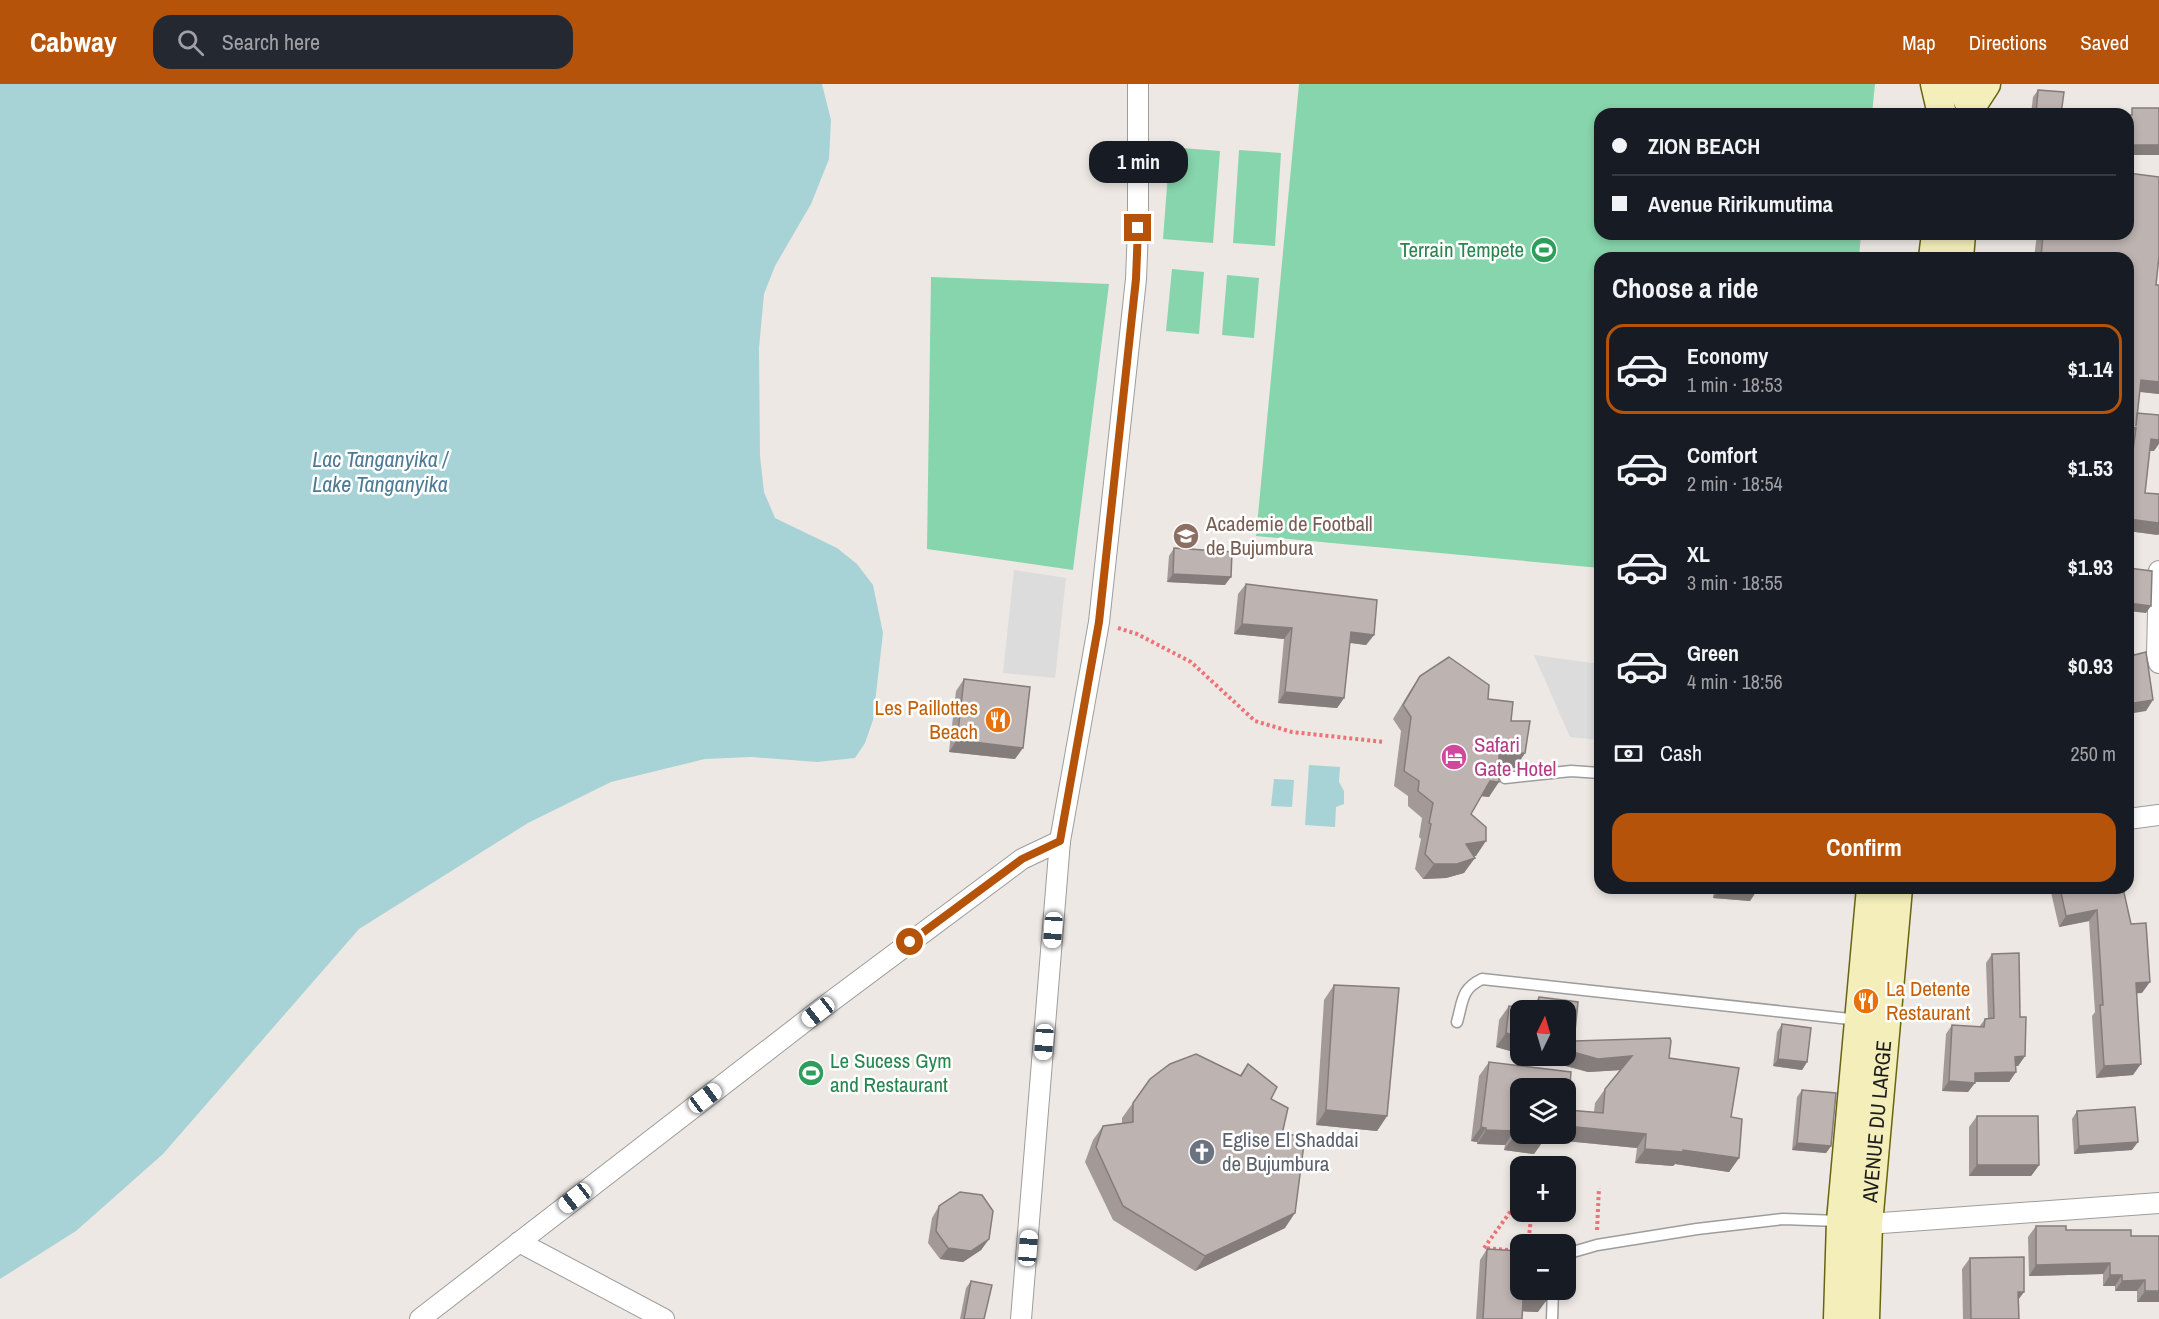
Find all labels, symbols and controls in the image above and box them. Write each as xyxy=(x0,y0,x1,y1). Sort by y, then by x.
search box xyxy=(153,15,573,69)
text: Cabway xyxy=(30,23,117,61)
icon: search xyxy=(174,26,207,59)
text: Search here xyxy=(222,27,320,57)
text: Map xyxy=(1902,28,1936,57)
text: Directions xyxy=(1969,28,2047,57)
text: Saved xyxy=(2080,28,2129,57)
text: ZION BEACH xyxy=(1648,131,1760,161)
callout: 1 min xyxy=(1088,141,1188,183)
text: 1 min xyxy=(1117,148,1160,175)
text: Avenue Ririkumutima xyxy=(1648,189,1833,219)
route end xyxy=(1124,214,1151,241)
place label: Terrain Tempete xyxy=(1400,235,1524,264)
sports icon: Terrain Tempete xyxy=(1529,235,1559,265)
text: Choose a ride xyxy=(1612,270,1758,306)
text: Economy xyxy=(1687,341,1768,371)
icon: car xyxy=(1615,342,1669,396)
text: $1.14 xyxy=(2068,354,2113,384)
text: 1 min · 18:53 xyxy=(1687,371,1783,398)
text: Comfort xyxy=(1687,440,1757,470)
icon: car xyxy=(1615,441,1669,495)
water label: Lac Tanganyika / Lake Tanganyika xyxy=(312,444,450,499)
text: $1.53 xyxy=(2068,453,2113,483)
text: 2 min · 18:54 xyxy=(1687,470,1783,497)
place label: Academie de Football de Bujumbura xyxy=(1205,509,1373,562)
school or university icon: Academie de Football de Bujumbura xyxy=(1171,521,1201,551)
text: XL xyxy=(1687,539,1710,569)
icon: car xyxy=(1615,540,1669,594)
text: $1.93 xyxy=(2068,552,2113,582)
text: 3 min · 18:55 xyxy=(1687,569,1783,596)
text: Green xyxy=(1687,638,1739,668)
icon: car xyxy=(1615,639,1669,693)
text: $0.93 xyxy=(2068,651,2113,681)
text: 4 min · 18:56 xyxy=(1687,668,1783,695)
place label: Les Paillottes Beach xyxy=(875,693,978,746)
restaurant icon: Les Paillottes Beach xyxy=(983,705,1013,735)
place label: Safari Gate Hotel xyxy=(1474,730,1556,783)
icon: cash xyxy=(1612,737,1645,770)
text: Cash xyxy=(1660,738,1702,768)
text: 250 m xyxy=(2070,740,2116,767)
hotel icon: Safari Gate Hotel xyxy=(1439,742,1469,772)
button: Confirm xyxy=(1612,813,2116,882)
car xyxy=(1043,911,1063,949)
route start xyxy=(896,928,923,955)
place label: La Detente Restaurant xyxy=(1886,974,1970,1027)
restaurant icon: La Detente Restaurant xyxy=(1851,986,1881,1016)
car xyxy=(798,994,838,1030)
north arrow xyxy=(1510,1000,1576,1066)
map controls xyxy=(1510,1000,1576,1300)
car xyxy=(1034,1023,1054,1061)
street label: AVENUE DU LARGE xyxy=(1855,1039,1898,1205)
place label: Le Sucess Gym and Restaurant xyxy=(830,1046,952,1099)
sports icon: Le Sucess Gym and Restaurant xyxy=(796,1058,826,1088)
button: layers xyxy=(1510,1078,1576,1144)
car xyxy=(685,1080,725,1116)
place label: Eglise El Shaddai de Bujumbura xyxy=(1222,1125,1359,1178)
church icon: Eglise El Shaddai de Bujumbura xyxy=(1187,1137,1217,1167)
button: + xyxy=(1510,1156,1576,1222)
car xyxy=(555,1180,595,1216)
car xyxy=(1017,1229,1039,1267)
button: − xyxy=(1510,1234,1576,1300)

